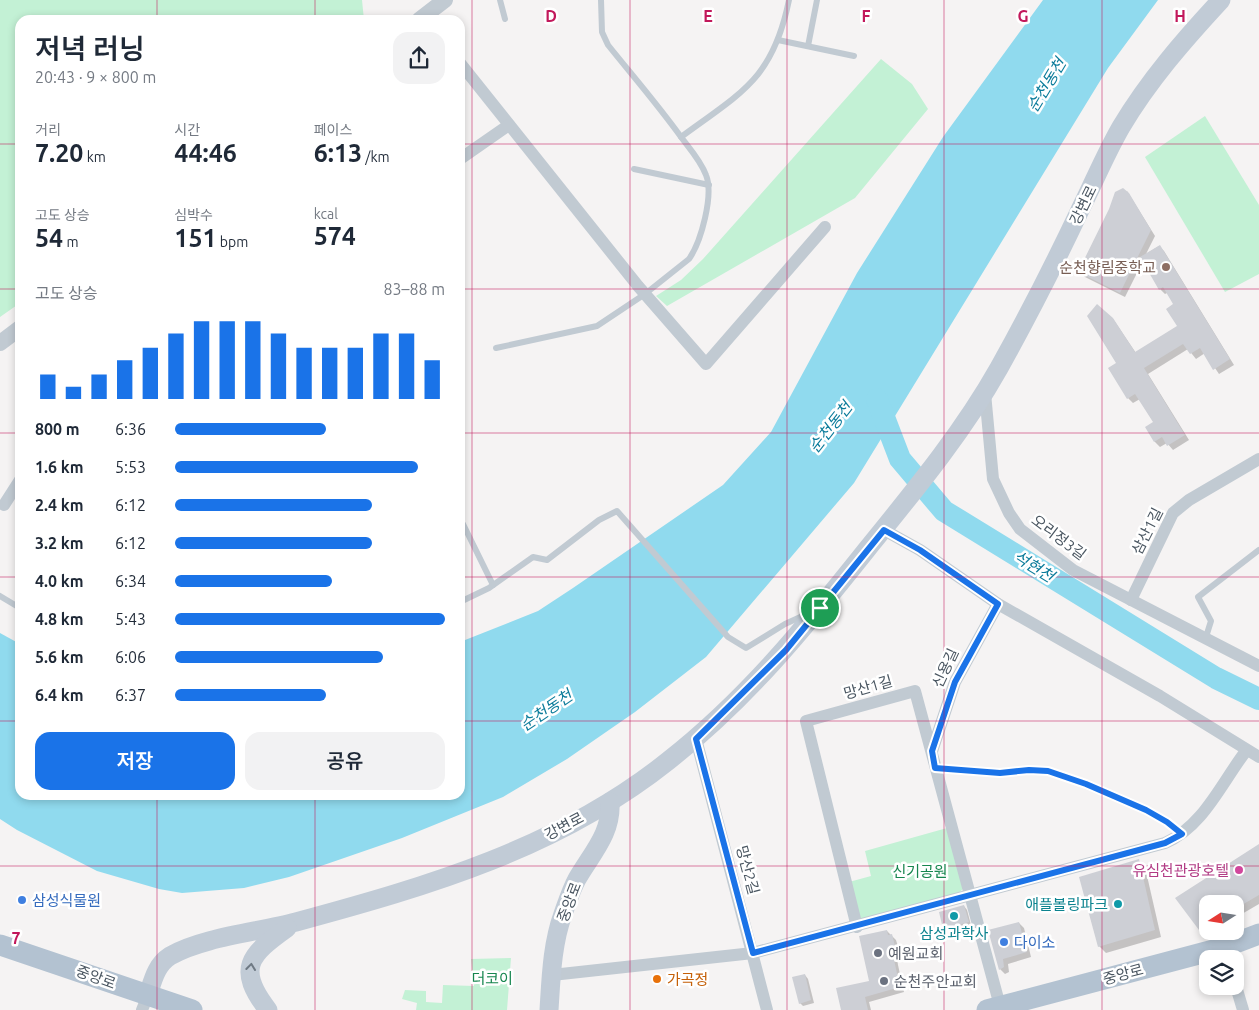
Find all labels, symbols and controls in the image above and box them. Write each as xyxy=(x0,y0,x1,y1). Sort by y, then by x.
text: D xyxy=(545,7,557,25)
text: E xyxy=(703,7,713,25)
text: F xyxy=(862,7,871,25)
text: G xyxy=(1017,7,1029,25)
text: H xyxy=(1174,7,1186,25)
button: share xyxy=(393,32,445,84)
text: 저녁 러닝 xyxy=(35,33,145,64)
water label: 순천동천 xyxy=(1023,53,1070,115)
text: 20:43 · 9 × 800 m xyxy=(35,68,156,86)
text: 거리 xyxy=(35,122,61,138)
text: 시간 xyxy=(174,122,200,138)
text: 페이스 xyxy=(314,122,352,138)
text: 7.20 xyxy=(35,139,83,167)
text: 44:46 xyxy=(174,139,237,167)
text: 6:13 xyxy=(314,139,362,167)
text: km xyxy=(83,149,106,165)
text: /km xyxy=(362,149,390,165)
street label: 강변로 xyxy=(1066,183,1100,227)
text: kcal xyxy=(314,206,338,222)
text: 고도 상승 xyxy=(35,207,90,223)
text: 심박수 xyxy=(174,207,213,223)
text: 574 xyxy=(314,222,356,250)
text: 54 xyxy=(35,224,63,252)
text: 151 xyxy=(174,224,217,252)
text: m xyxy=(63,234,79,250)
text: bpm xyxy=(217,234,248,250)
place label: 순천향림중학교 xyxy=(1059,259,1156,276)
marker: 순천향림중학교 xyxy=(1160,261,1172,273)
text: 83–88 m xyxy=(383,280,445,298)
text: 고도 상승 xyxy=(35,284,98,302)
water label: 순천동천 xyxy=(805,396,857,456)
text: 800 m xyxy=(35,420,80,438)
text: 6:36 xyxy=(115,420,146,438)
text: 1.6 km xyxy=(35,458,84,476)
text: 5:53 xyxy=(115,458,146,476)
text: 2.4 km xyxy=(35,496,84,514)
text: 6:12 xyxy=(115,496,146,514)
street label: 삼산1길 xyxy=(1128,505,1166,557)
street label: 오리정3길 xyxy=(1028,511,1090,563)
text: 3.2 km xyxy=(35,534,84,552)
text: 6:12 xyxy=(115,534,146,552)
water label: 석현천 xyxy=(1011,547,1059,587)
text: 4.0 km xyxy=(35,572,84,590)
text: 6:34 xyxy=(115,572,146,590)
pin xyxy=(799,587,841,629)
icon: arrive xyxy=(806,594,834,622)
text: 4.8 km xyxy=(35,610,84,628)
text: 5:43 xyxy=(115,610,146,628)
street label: 신용길 xyxy=(929,646,961,690)
text: 5.6 km xyxy=(35,648,84,666)
text: 6:06 xyxy=(115,648,146,666)
street label: 망산1길 xyxy=(842,672,894,702)
water label: 순천동천 xyxy=(517,685,577,734)
text: 6.4 km xyxy=(35,686,84,704)
text: 6:37 xyxy=(115,686,146,704)
button: 저장 xyxy=(35,732,235,790)
button: 공유 xyxy=(245,732,445,790)
street label: 강변로 xyxy=(542,809,586,843)
street label: 망산2길 xyxy=(733,844,763,896)
place label: 유심천관광호텔 xyxy=(1132,862,1229,879)
park label: 신기공원 xyxy=(892,863,948,880)
marker: 유심천관광호텔 xyxy=(1233,864,1245,876)
street label: 중앙로 xyxy=(554,880,584,924)
place label: 삼성식물원 xyxy=(32,892,101,909)
marker: 삼성식물원 xyxy=(16,894,28,906)
north arrow xyxy=(1199,895,1244,940)
map controls xyxy=(1199,895,1244,995)
place label: 애플볼링파크 xyxy=(1025,896,1108,913)
marker: 애플볼링파크 xyxy=(1112,898,1124,910)
marker: 삼성과학사 xyxy=(948,910,960,922)
place label: 삼성과학사 xyxy=(919,925,989,942)
text: 7 xyxy=(11,929,21,947)
place label: 다이소 xyxy=(1014,934,1056,951)
marker: 다이소 xyxy=(998,936,1010,948)
place label: 예원교회 xyxy=(888,945,943,962)
marker: 예원교회 xyxy=(872,947,884,959)
button: layers xyxy=(1199,950,1244,995)
street label: 중앙로 xyxy=(1101,960,1145,988)
street label: 중앙로 xyxy=(74,962,118,992)
one-way arrow xyxy=(246,962,256,971)
park label: 더코이 xyxy=(471,970,513,987)
place label: 가곡정 xyxy=(667,971,708,988)
marker: 가곡정 xyxy=(651,973,663,985)
place label: 순천주안교회 xyxy=(894,973,977,990)
marker: 순천주안교회 xyxy=(878,975,890,987)

